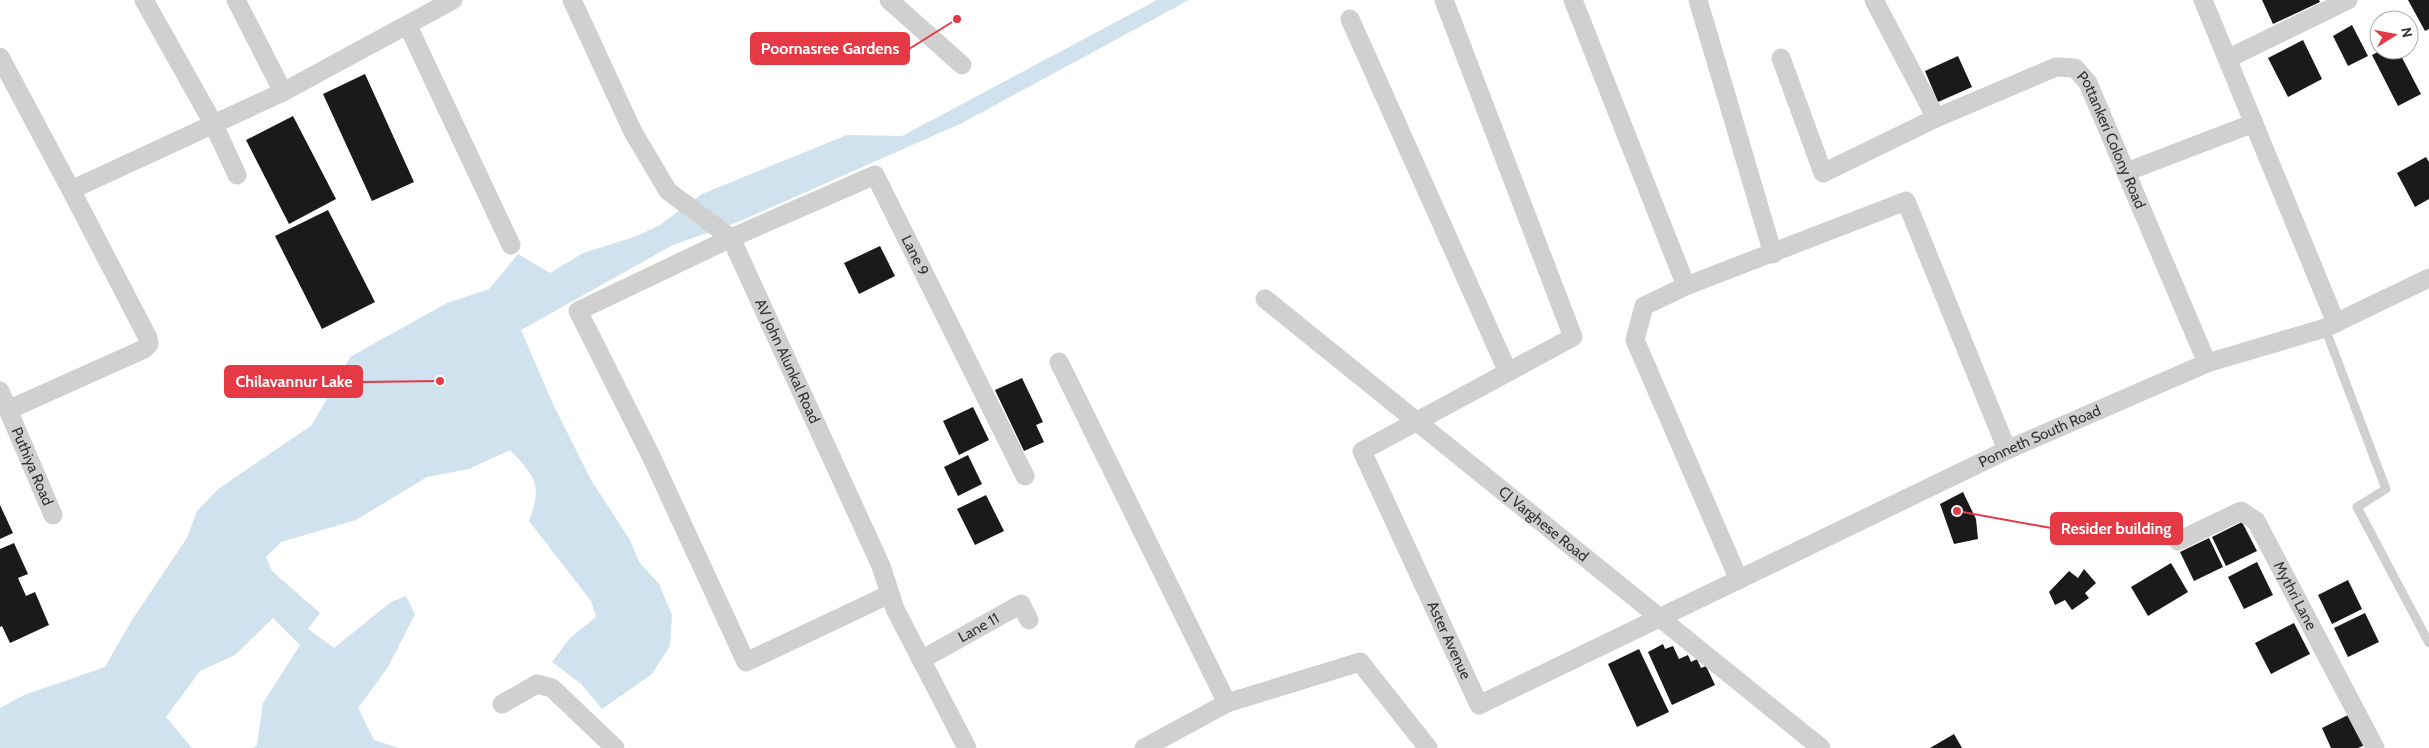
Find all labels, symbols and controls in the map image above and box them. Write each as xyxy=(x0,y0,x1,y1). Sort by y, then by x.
north arrow xyxy=(2369,10,2419,60)
text: N xyxy=(2397,26,2417,39)
callout: Poornasree Gardens xyxy=(751,33,909,64)
text: Poornasree Gardens xyxy=(761,39,899,58)
street label: Pottankeri Colony Road xyxy=(2073,67,2149,211)
street label: Lane 9 xyxy=(898,232,933,279)
street label: AV John Alunkal Road xyxy=(751,296,824,426)
callout: Chilavannur Lake xyxy=(225,366,362,397)
text: Chilavannur Lake xyxy=(235,372,353,391)
street label: Ponneth South Road xyxy=(1976,401,2103,471)
street label: Puthiya Road xyxy=(8,425,57,508)
street label: CJ Varghese Road xyxy=(1495,482,1592,565)
callout: Resider building xyxy=(2051,513,2182,544)
text: Resider building xyxy=(2061,519,2171,538)
street label: Mythri Lane xyxy=(2270,558,2321,633)
street label: Aster Avenue xyxy=(1423,598,1475,682)
street label: Lane 11 xyxy=(955,609,1002,646)

